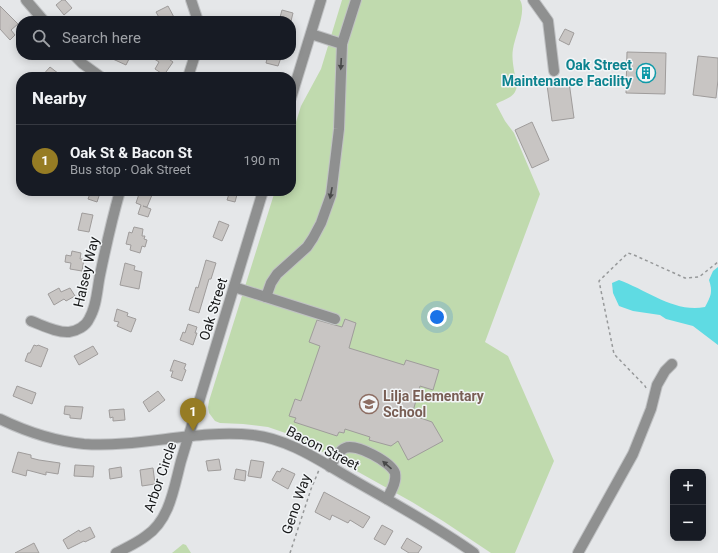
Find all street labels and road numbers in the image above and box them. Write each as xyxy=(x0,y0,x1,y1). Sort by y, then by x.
street label: Halsey Way xyxy=(70,235,102,309)
street label: Oak Street xyxy=(196,275,230,342)
street label: Bacon Street xyxy=(284,423,363,473)
street label: Arbor Circle xyxy=(141,440,179,514)
street label: Geno Way xyxy=(278,472,314,536)

